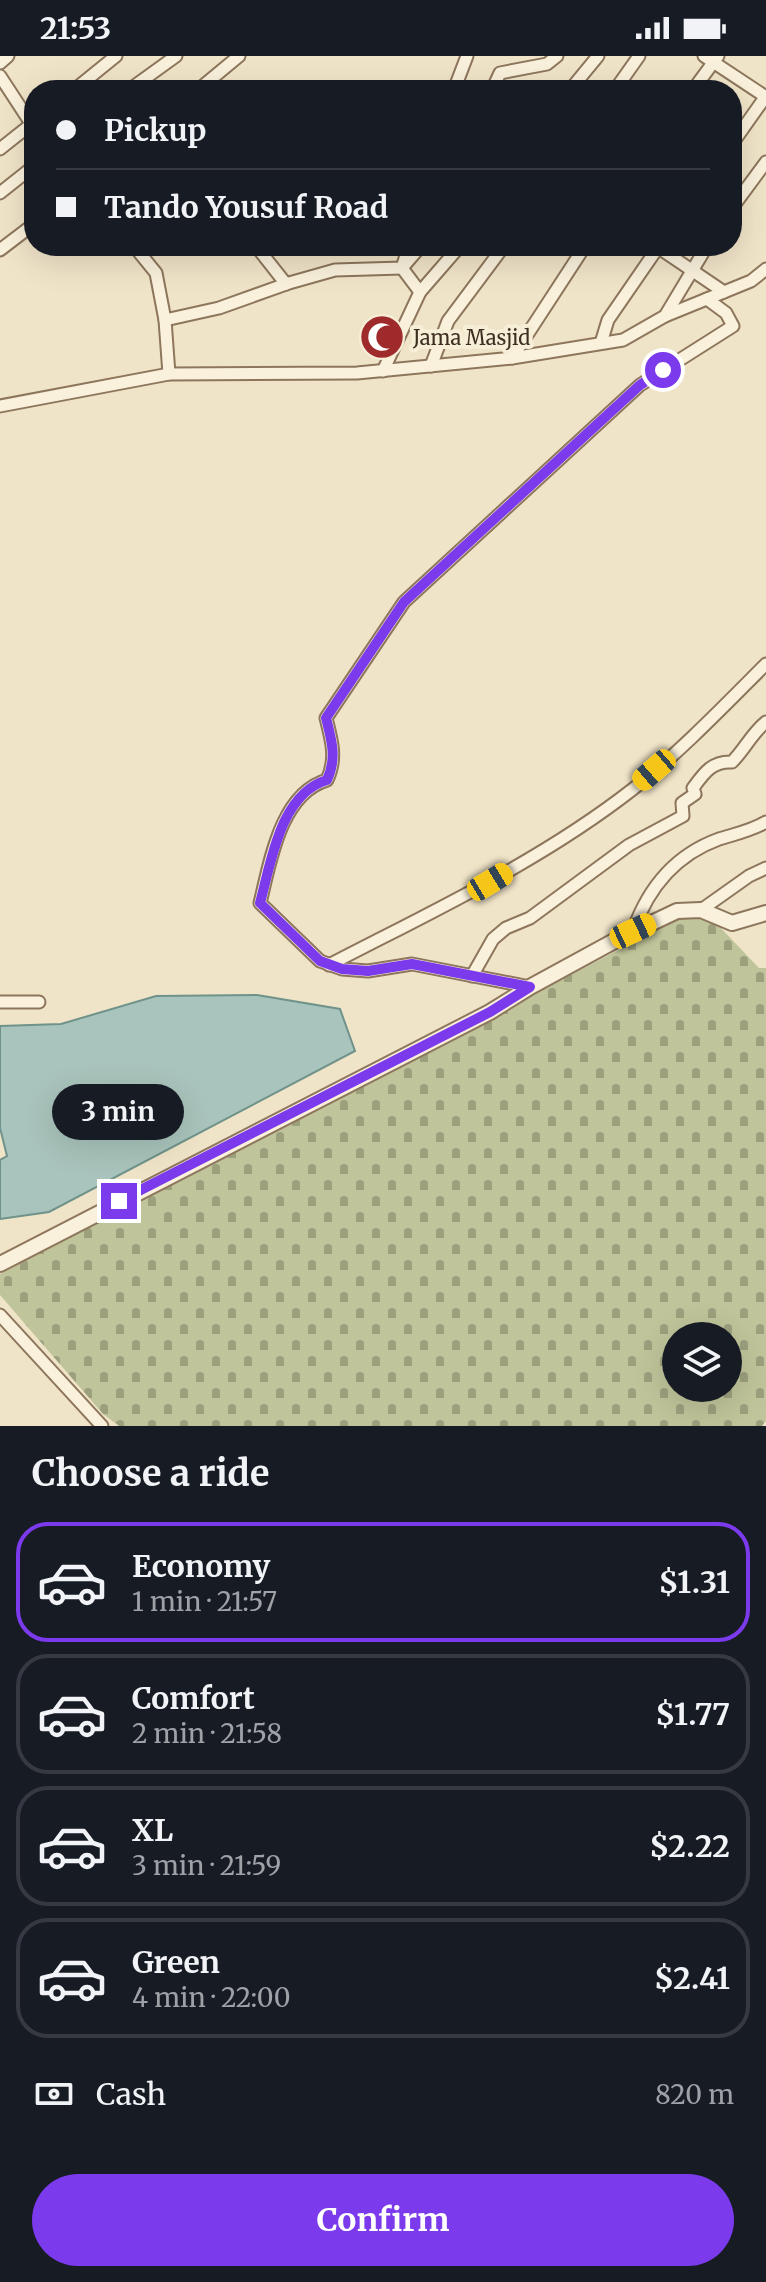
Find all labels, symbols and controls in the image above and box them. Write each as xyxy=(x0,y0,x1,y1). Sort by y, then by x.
text: 21:53 xyxy=(40,9,111,47)
text: Pickup xyxy=(104,111,206,149)
text: Tando Yousuf Road xyxy=(104,188,388,226)
mosque icon: Jama Masjid xyxy=(358,313,406,361)
place label: Jama Masjid xyxy=(412,325,530,350)
route start xyxy=(645,352,681,388)
car xyxy=(628,745,680,795)
car xyxy=(463,859,517,905)
car xyxy=(606,910,660,952)
callout: 3 min xyxy=(53,1085,185,1141)
text: 3 min xyxy=(81,1095,155,1128)
route end xyxy=(101,1183,137,1219)
map controls xyxy=(662,1322,742,1402)
button: layers xyxy=(662,1322,742,1402)
text: Choose a ride xyxy=(32,1451,269,1496)
icon: car xyxy=(36,1546,108,1618)
text: Economy xyxy=(132,1547,270,1585)
text: $1.31 xyxy=(659,1563,730,1601)
text: 1 min · 21:57 xyxy=(132,1585,277,1618)
icon: car xyxy=(36,1678,108,1750)
text: Comfort xyxy=(132,1679,255,1717)
text: $1.77 xyxy=(655,1695,730,1733)
text: 2 min · 21:58 xyxy=(132,1717,282,1750)
icon: car xyxy=(36,1810,108,1882)
text: XL xyxy=(132,1811,173,1849)
text: $2.22 xyxy=(649,1827,730,1865)
text: 3 min · 21:59 xyxy=(132,1849,281,1882)
icon: car xyxy=(36,1942,108,2014)
text: Green xyxy=(132,1943,220,1981)
text: $2.41 xyxy=(654,1959,730,1997)
text: 4 min · 22:00 xyxy=(132,1981,290,2014)
icon: cash xyxy=(32,2072,76,2116)
text: Cash xyxy=(96,2075,166,2113)
text: 820 m xyxy=(655,2078,734,2111)
button: Confirm xyxy=(32,2174,734,2266)

